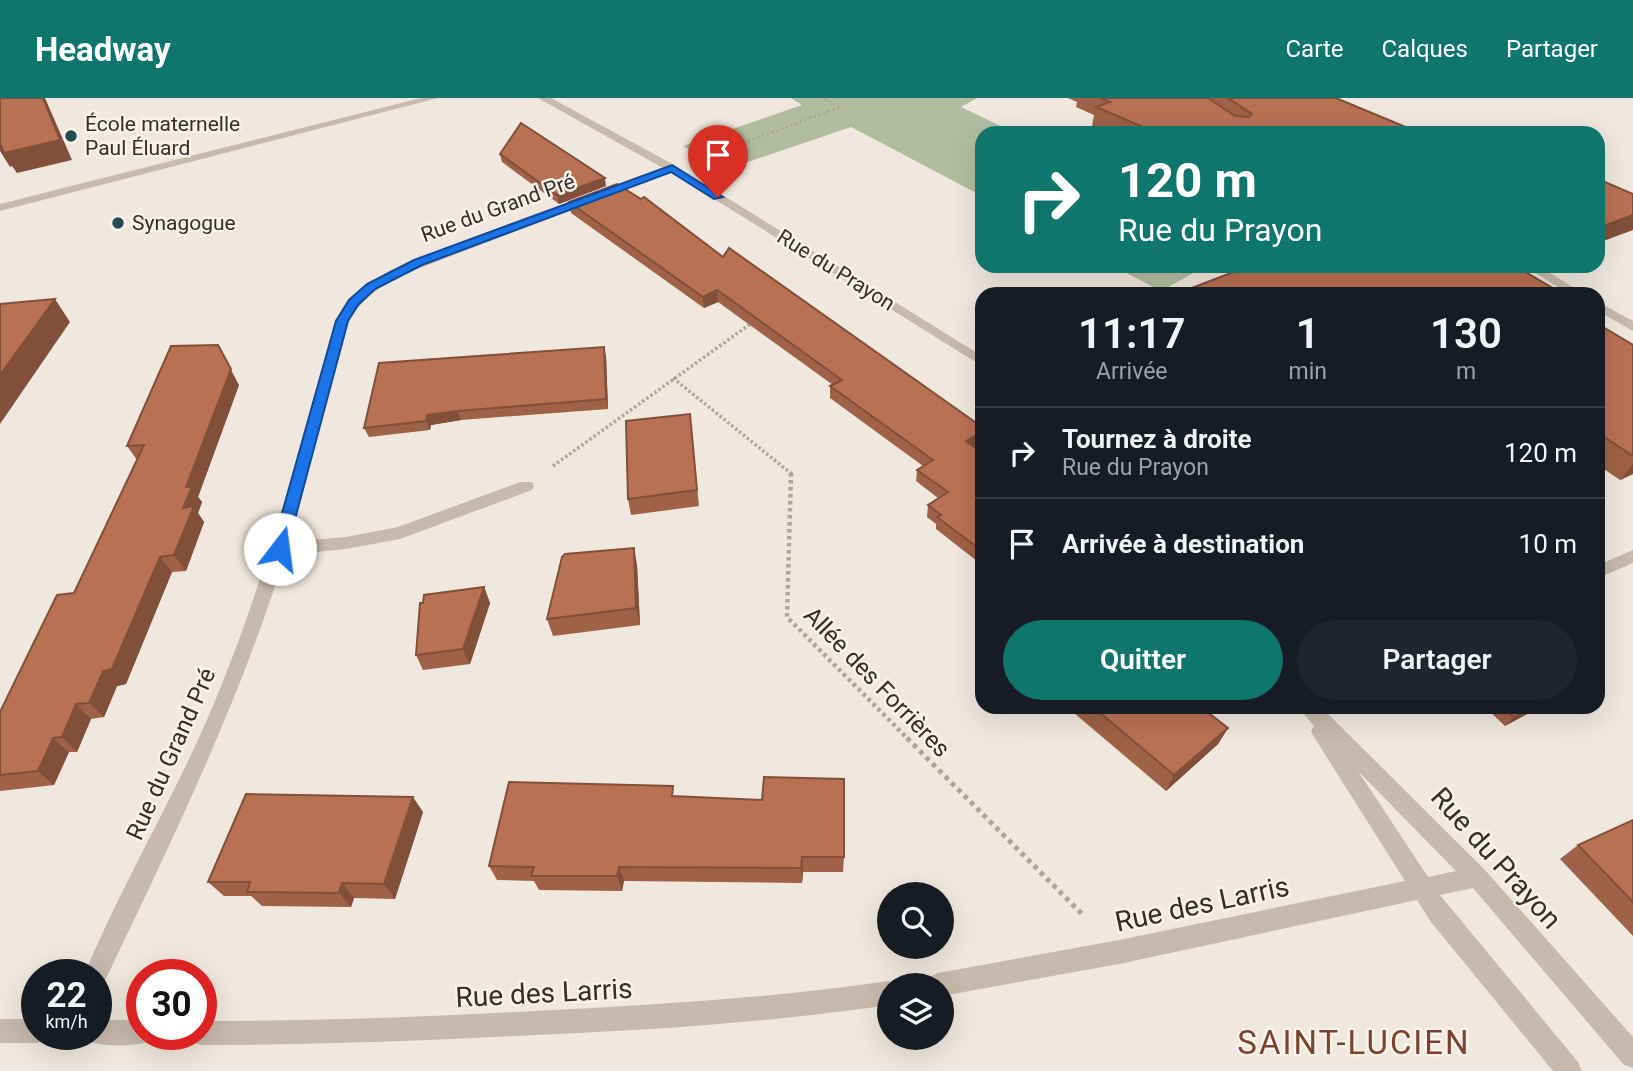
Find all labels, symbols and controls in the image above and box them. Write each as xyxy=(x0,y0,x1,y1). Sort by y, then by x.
text: Headway xyxy=(35,30,171,69)
text: Carte xyxy=(1285,35,1343,63)
text: Calques xyxy=(1381,35,1468,63)
text: Partager xyxy=(1506,35,1598,63)
place label: École maternelle Paul Éluard xyxy=(85,112,240,160)
pin xyxy=(688,125,748,197)
marker: École maternelle Paul Éluard xyxy=(63,128,79,144)
icon: arrive xyxy=(699,136,737,174)
text: 120 m xyxy=(1118,152,1257,209)
icon: right xyxy=(1003,154,1094,245)
street label: Rue du Grand Pré xyxy=(418,169,578,247)
place label: Synagogue xyxy=(132,211,236,235)
text: Rue du Prayon xyxy=(1118,211,1322,249)
marker: Synagogue xyxy=(110,215,126,231)
street label: Rue du Prayon xyxy=(773,224,899,316)
text: 11:17 xyxy=(1078,309,1185,358)
text: 1 xyxy=(1296,309,1320,358)
text: 130 xyxy=(1430,309,1502,358)
text: Arrivée xyxy=(1096,358,1168,385)
text: min xyxy=(1288,358,1327,385)
text: m xyxy=(1456,358,1476,385)
text: Tournez à droite xyxy=(1062,424,1252,454)
icon: right xyxy=(1003,434,1041,472)
text: 120 m xyxy=(1504,438,1577,468)
text: Rue du Prayon xyxy=(1062,454,1209,481)
position arrow xyxy=(243,512,317,586)
icon: arrive xyxy=(1003,525,1041,563)
text: Arrivée à destination xyxy=(1062,529,1304,559)
text: 10 m xyxy=(1519,529,1577,559)
street label: Allée des Forrières xyxy=(798,601,956,763)
button: Quitter xyxy=(1003,620,1283,700)
button: Partager xyxy=(1297,620,1577,700)
street label: Rue du Grand Pré xyxy=(121,664,221,844)
street label: Rue du Prayon xyxy=(1424,781,1568,935)
street label: Rue des Larris xyxy=(1112,869,1292,939)
map controls xyxy=(877,882,954,1050)
button: search xyxy=(877,882,954,959)
speed limit sign: 30 xyxy=(126,959,217,1050)
street label: Rue des Larris xyxy=(455,972,633,1014)
button: layers xyxy=(877,973,954,1050)
text: 22 xyxy=(46,975,87,1016)
text: km/h xyxy=(45,1011,88,1032)
district label: SAINT-LUCIEN xyxy=(1237,1023,1471,1062)

